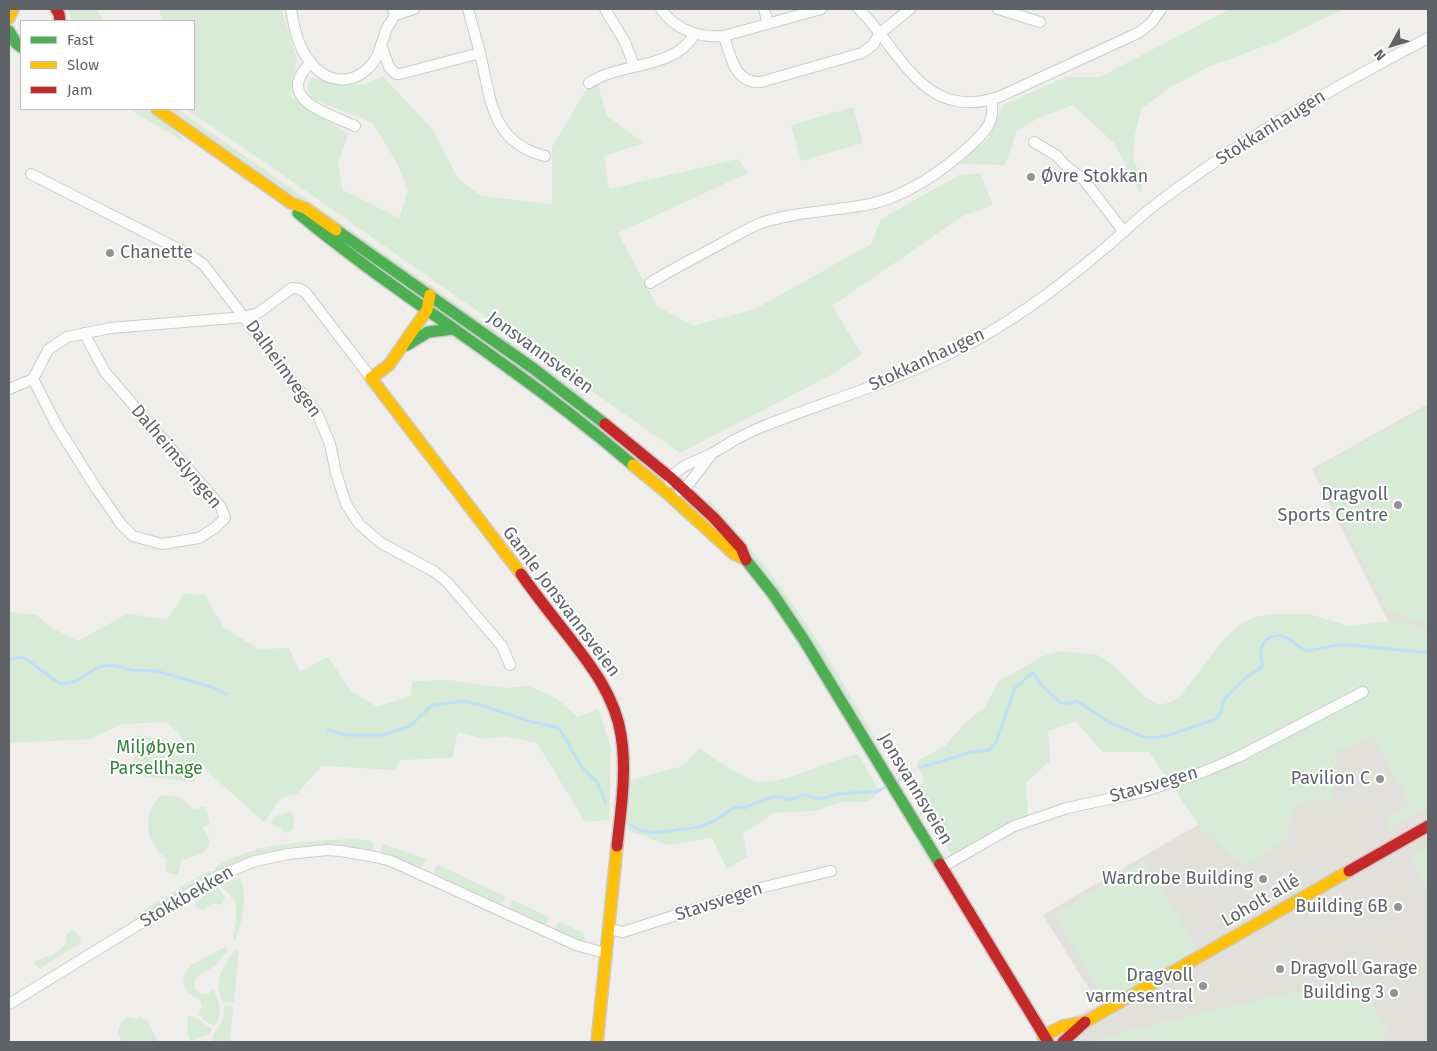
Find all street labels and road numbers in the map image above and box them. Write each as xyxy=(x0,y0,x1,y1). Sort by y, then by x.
street label: Stokkanhaugen xyxy=(1212,86,1330,170)
street label: Jonsvannsveien xyxy=(483,307,597,399)
street label: Dalheimvegen xyxy=(240,316,326,422)
street label: Stokkanhaugen xyxy=(866,324,988,396)
street label: Dalheimslyngen xyxy=(126,400,226,514)
street label: Gamle Jonsvannsveien xyxy=(497,523,625,681)
street label: Jonsvannsveien xyxy=(873,729,957,849)
street label: Stavsvegen xyxy=(1107,762,1201,808)
street label: Stokkbekken xyxy=(137,862,237,932)
street label: Loholt allé xyxy=(1218,870,1304,932)
street label: Stavsvegen xyxy=(673,878,765,926)

